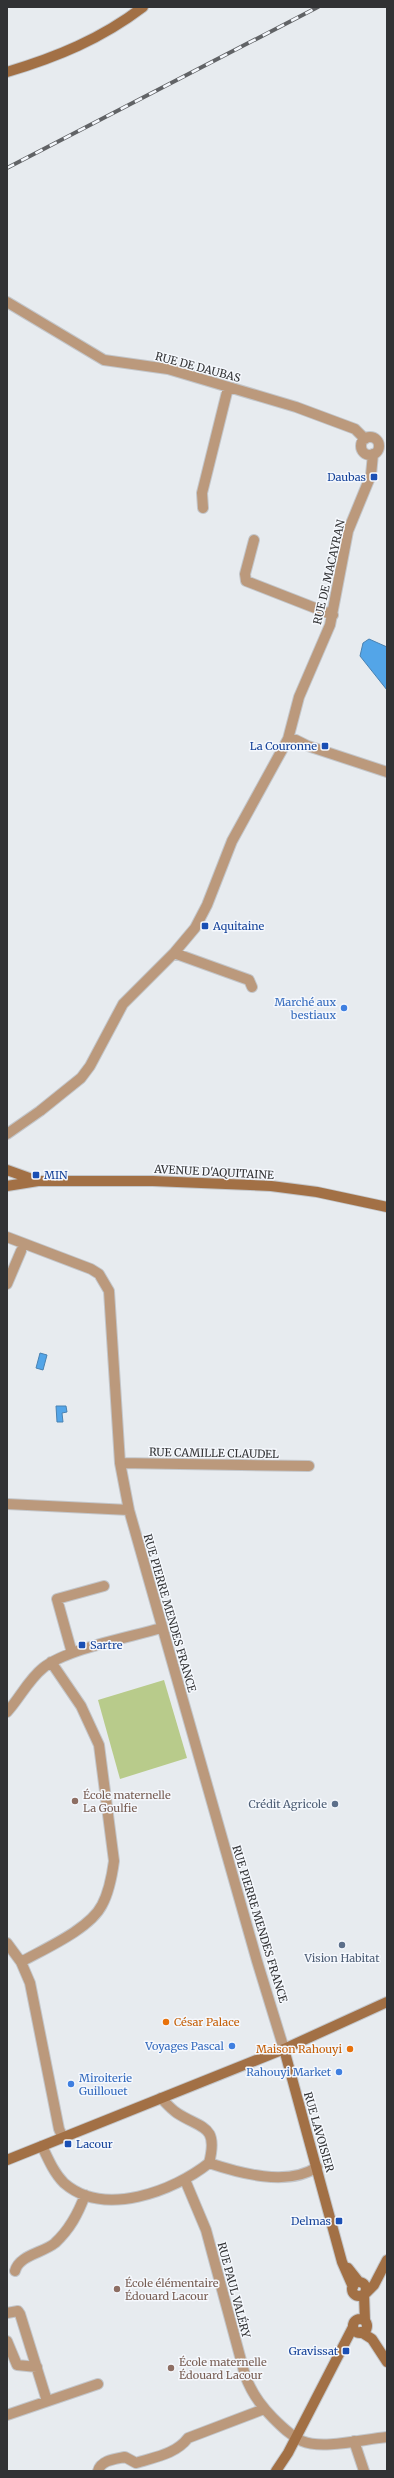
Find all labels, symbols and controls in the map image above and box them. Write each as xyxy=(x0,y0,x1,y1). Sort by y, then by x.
street label: RUE DE DAUBAS xyxy=(154,349,243,385)
place label: Daubas xyxy=(327,470,366,484)
marker: Daubas xyxy=(369,472,379,482)
street label: RUE DE MACAYRAN xyxy=(310,518,348,626)
place label: La Couronne xyxy=(250,739,317,753)
marker: La Couronne xyxy=(320,741,330,751)
place label: Aquitaine xyxy=(212,919,265,933)
marker: Aquitaine xyxy=(200,921,210,931)
place label: Marché aux bestiaux xyxy=(274,995,336,1022)
marker: Marché aux bestiaux xyxy=(339,1003,349,1013)
street label: AVENUE D'AQUITAINE xyxy=(153,1162,274,1182)
place label: MIN xyxy=(44,1168,68,1182)
marker: MIN xyxy=(31,1170,41,1180)
street label: RUE CAMILLE CLAUDEL xyxy=(149,1445,279,1461)
street label: RUE PIERRE MENDES FRANCE xyxy=(141,1532,199,1694)
place label: Sartre xyxy=(90,1638,123,1652)
marker: Sartre xyxy=(77,1640,87,1650)
place label: École maternelle La Goulfie xyxy=(83,1788,171,1815)
marker: École maternelle La Goulfie xyxy=(70,1796,80,1806)
place label: Crédit Agricole xyxy=(248,1797,327,1811)
marker: Crédit Agricole xyxy=(330,1799,340,1809)
street label: RUE PIERRE MENDES FRANCE xyxy=(229,1844,291,2004)
marker: Vision Habitat xyxy=(337,1940,347,1950)
place label: Vision Habitat xyxy=(304,1951,380,1965)
place label: César Palace xyxy=(174,2015,240,2029)
marker: César Palace xyxy=(161,2017,171,2027)
place label: Voyages Pascal xyxy=(144,2039,225,2053)
marker: Voyages Pascal xyxy=(227,2041,237,2051)
place label: Maison Rahouyi xyxy=(256,2042,342,2056)
marker: Maison Rahouyi xyxy=(345,2044,355,2054)
place label: Rahouyi Market xyxy=(246,2065,332,2079)
marker: Rahouyi Market xyxy=(334,2067,344,2077)
place label: Miroiterie Guillouet xyxy=(79,2071,132,2098)
marker: Miroiterie Guillouet xyxy=(66,2079,76,2089)
street label: RUE LAVOISIER xyxy=(301,2090,337,2174)
place label: Lacour xyxy=(76,2137,113,2151)
marker: Lacour xyxy=(63,2139,73,2149)
place label: Delmas xyxy=(291,2214,331,2228)
marker: Delmas xyxy=(334,2216,344,2226)
street label: RUE PAUL VALÉRY xyxy=(215,2241,254,2340)
place label: École élémentaire Édouard Lacour xyxy=(125,2276,219,2303)
marker: École élémentaire Édouard Lacour xyxy=(112,2284,122,2294)
place label: Gravissat xyxy=(289,2344,339,2358)
marker: Gravissat xyxy=(341,2346,351,2356)
place label: École maternelle Édouard Lacour xyxy=(179,2355,267,2382)
marker: École maternelle Édouard Lacour xyxy=(166,2363,176,2373)

